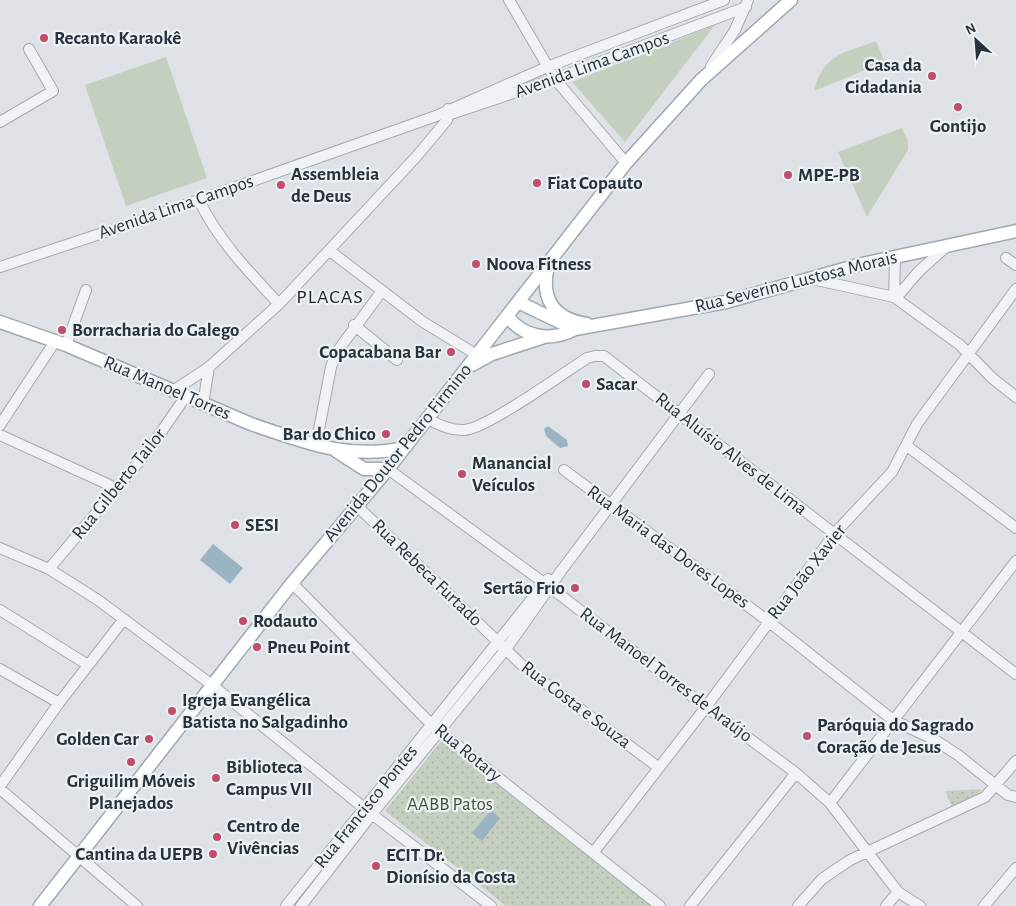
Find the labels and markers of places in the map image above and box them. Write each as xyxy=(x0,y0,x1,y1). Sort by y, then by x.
place label: Recanto Karaokê xyxy=(54,29,181,48)
marker: Recanto Karaokê xyxy=(38,32,50,44)
place label: Casa da Cidadania xyxy=(845,56,922,97)
marker: Casa da Cidadania xyxy=(926,70,938,82)
marker: Gontijo xyxy=(952,101,964,113)
place label: Gontijo xyxy=(930,117,986,136)
place label: Assembleia de Deus xyxy=(291,165,379,206)
place label: MPE-PB xyxy=(798,166,860,185)
marker: MPE-PB xyxy=(782,169,794,181)
place label: Fiat Copauto xyxy=(547,174,643,193)
marker: Fiat Copauto xyxy=(531,177,543,189)
marker: Assembleia de Deus xyxy=(275,179,287,191)
place label: Noova Fitness xyxy=(486,255,591,274)
marker: Noova Fitness xyxy=(470,258,482,270)
place label: Borracharia do Galego xyxy=(72,321,239,340)
marker: Borracharia do Galego xyxy=(56,324,68,336)
place label: Copacabana Bar xyxy=(319,343,441,362)
marker: Copacabana Bar xyxy=(445,346,457,358)
place label: Sacar xyxy=(596,375,637,394)
marker: Sacar xyxy=(580,378,592,390)
place label: Bar do Chico xyxy=(283,425,376,444)
marker: Bar do Chico xyxy=(380,428,392,440)
place label: Manancial Veículos xyxy=(472,454,552,495)
marker: Manancial Veículos xyxy=(456,468,468,480)
place label: SESI xyxy=(245,516,279,535)
marker: SESI xyxy=(229,519,241,531)
place label: Sertão Frio xyxy=(483,579,565,598)
marker: Sertão Frio xyxy=(569,582,581,594)
place label: Rodauto xyxy=(253,612,318,631)
marker: Rodauto xyxy=(237,615,249,627)
place label: Pneu Point xyxy=(267,638,350,657)
marker: Pneu Point xyxy=(251,641,263,653)
place label: Igreja Evangélica Batista no Salgadinho xyxy=(182,691,348,732)
marker: Igreja Evangélica Batista no Salgadinho xyxy=(166,705,178,717)
place label: Paróquia do Sagrado Coração de Jesus xyxy=(817,716,974,757)
place label: Golden Car xyxy=(56,730,139,749)
marker: Paróquia do Sagrado Coração de Jesus xyxy=(801,730,813,742)
marker: Golden Car xyxy=(143,733,155,745)
marker: Griguilim Móveis Planejados xyxy=(125,756,137,768)
place label: Biblioteca Campus VII xyxy=(226,758,312,799)
place label: Griguilim Móveis Planejados xyxy=(67,772,195,813)
marker: Biblioteca Campus VII xyxy=(210,772,222,784)
place label: Centro de Vivências xyxy=(227,817,300,858)
marker: Centro de Vivências xyxy=(211,831,223,843)
place label: Cantina da UEPB xyxy=(75,845,203,864)
place label: ECIT Dr. Dionísio da Costa xyxy=(386,846,516,887)
marker: Cantina da UEPB xyxy=(207,848,219,860)
marker: ECIT Dr. Dionísio da Costa xyxy=(370,860,382,872)

